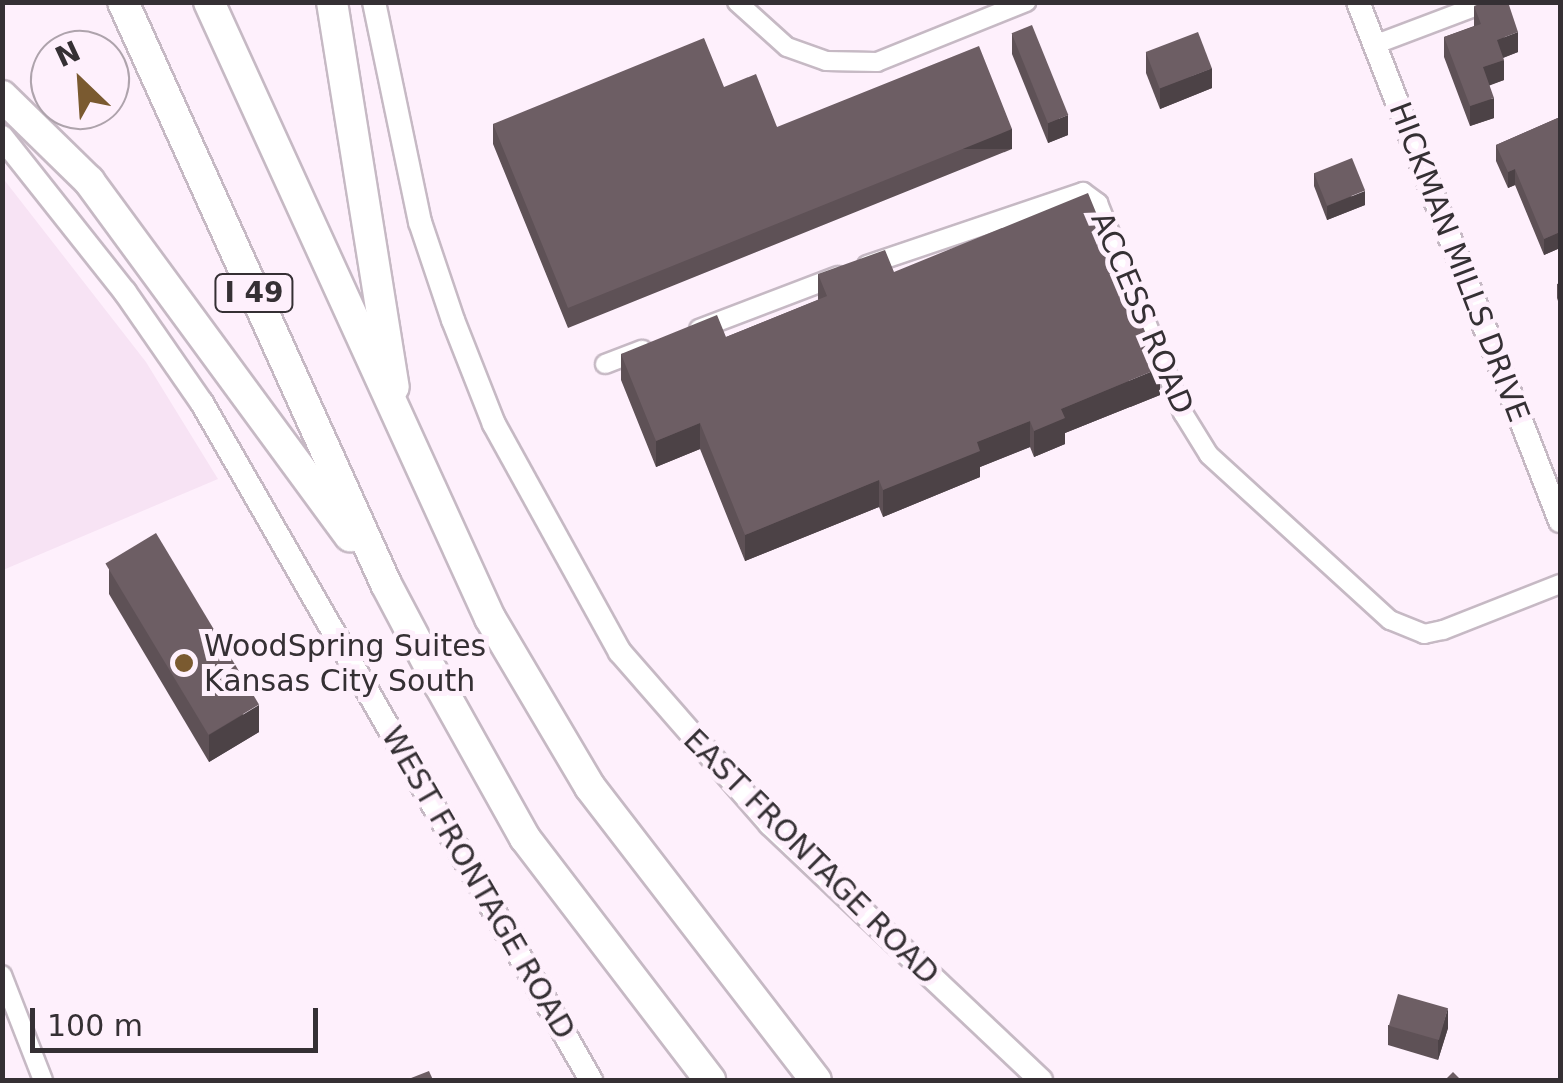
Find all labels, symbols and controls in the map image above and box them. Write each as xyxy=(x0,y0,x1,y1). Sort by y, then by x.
north arrow xyxy=(30,30,130,130)
text: N xyxy=(50,34,86,74)
street label: HICKMAN MILLS DRIVE xyxy=(1381,97,1537,427)
street label: ACCESS ROAD xyxy=(1083,207,1201,419)
road number: I 49 xyxy=(214,270,294,316)
place label: WoodSpring Suites Kansas City South xyxy=(204,628,486,698)
marker: WoodSpring Suites Kansas City South xyxy=(173,652,195,674)
street label: WEST FRONTAGE ROAD xyxy=(374,720,582,1046)
street label: EAST FRONTAGE ROAD xyxy=(676,722,946,992)
scale bar xyxy=(35,988,322,1050)
text: 100 m xyxy=(47,1008,143,1043)

